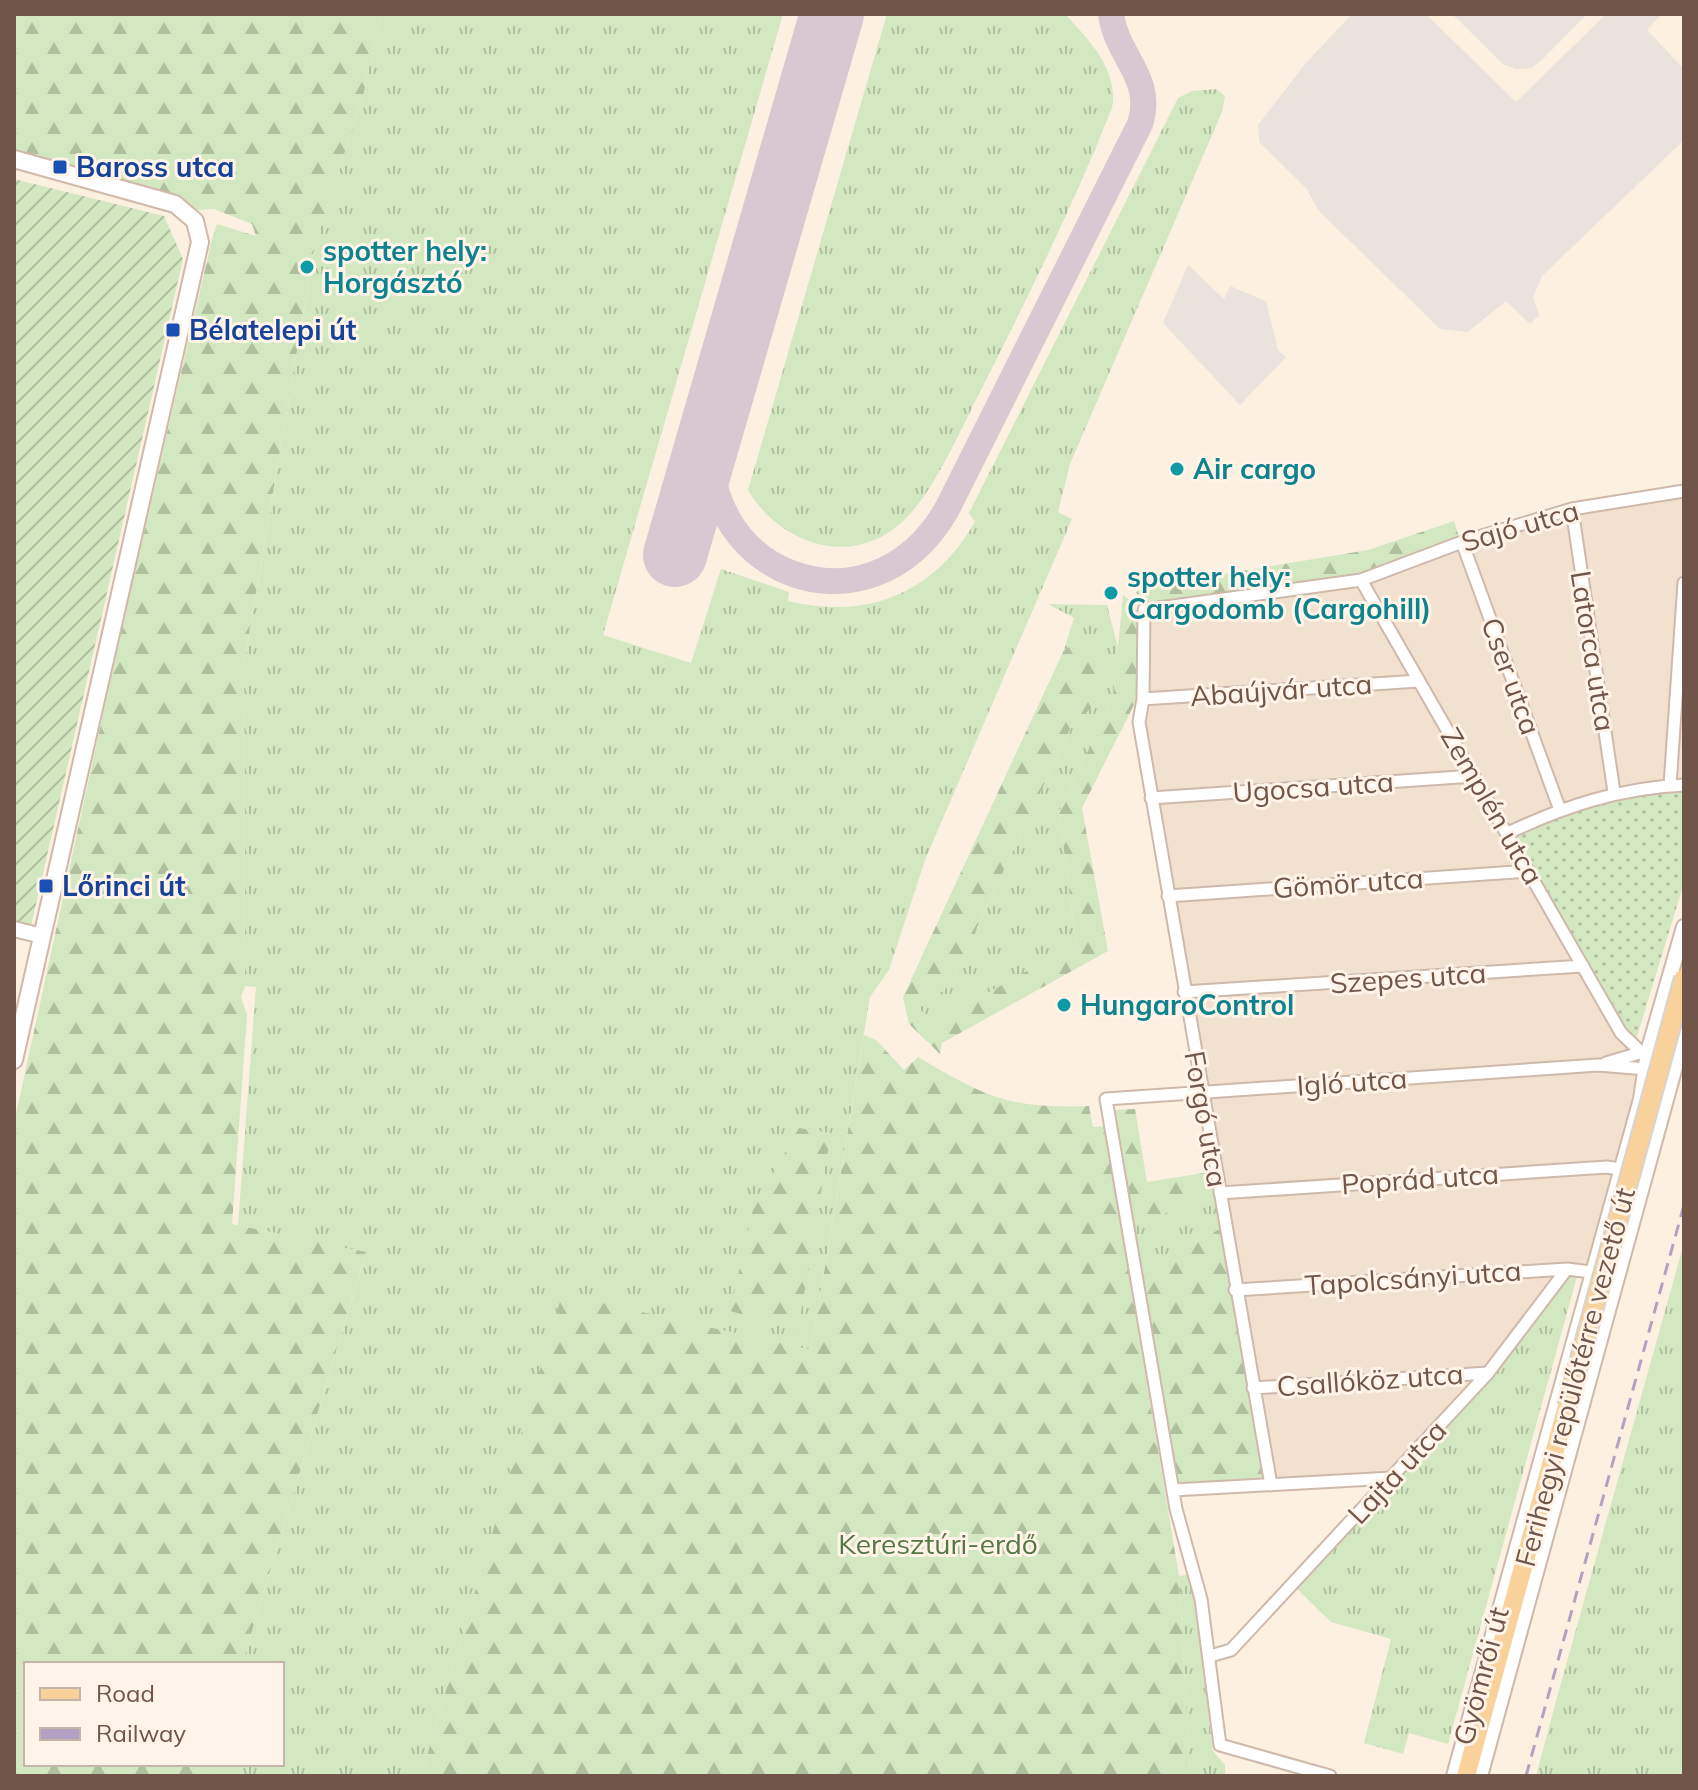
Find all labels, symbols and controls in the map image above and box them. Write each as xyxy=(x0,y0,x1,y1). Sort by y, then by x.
place label: Baross utca xyxy=(76,149,234,184)
marker: Baross utca xyxy=(51,158,69,176)
place label: spotter hely: Horgásztó xyxy=(323,233,487,300)
marker: spotter hely: Horgásztó xyxy=(298,258,316,276)
place label: Bélatelepi út xyxy=(189,312,357,347)
marker: Bélatelepi út xyxy=(164,321,182,339)
place label: Air cargo xyxy=(1193,451,1316,486)
marker: Air cargo xyxy=(1168,460,1186,478)
street label: Sajó utca xyxy=(1457,492,1583,559)
place label: spotter hely: Cargodomb (Cargohill) xyxy=(1127,559,1431,626)
street label: Latorca utca xyxy=(1564,568,1623,734)
marker: spotter hely: Cargodomb (Cargohill) xyxy=(1102,584,1120,602)
street label: Cser utca xyxy=(1474,613,1549,739)
street label: Abaújvár utca xyxy=(1189,666,1373,713)
street label: Zemplén utca xyxy=(1434,721,1551,890)
street label: Ugocsa utca xyxy=(1231,763,1395,810)
street label: Gömör utca xyxy=(1271,860,1424,905)
place label: Lőrinci út xyxy=(62,868,186,903)
marker: Lőrinci út xyxy=(37,877,55,895)
street label: Szepes utca xyxy=(1329,955,1487,1000)
place label: HungaroControl xyxy=(1080,987,1294,1022)
marker: HungaroControl xyxy=(1055,996,1073,1014)
street label: Forgó utca xyxy=(1177,1048,1236,1190)
street label: Igló utca xyxy=(1296,1060,1408,1103)
street label: Poprád utca xyxy=(1340,1156,1500,1201)
street label: Ferihegyi repülőtérre vezető út xyxy=(1507,1183,1642,1570)
street label: Tapolcsányi utca xyxy=(1303,1252,1522,1303)
street label: Csallóköz utca xyxy=(1275,1356,1464,1403)
street label: Lajta utca xyxy=(1340,1413,1453,1531)
park label: Keresztúri-erdő xyxy=(838,1526,1038,1561)
street label: Gyömrői út xyxy=(1445,1603,1516,1749)
legend xyxy=(24,1662,284,1766)
text: Road xyxy=(96,1678,155,1708)
text: Railway xyxy=(96,1718,186,1748)

